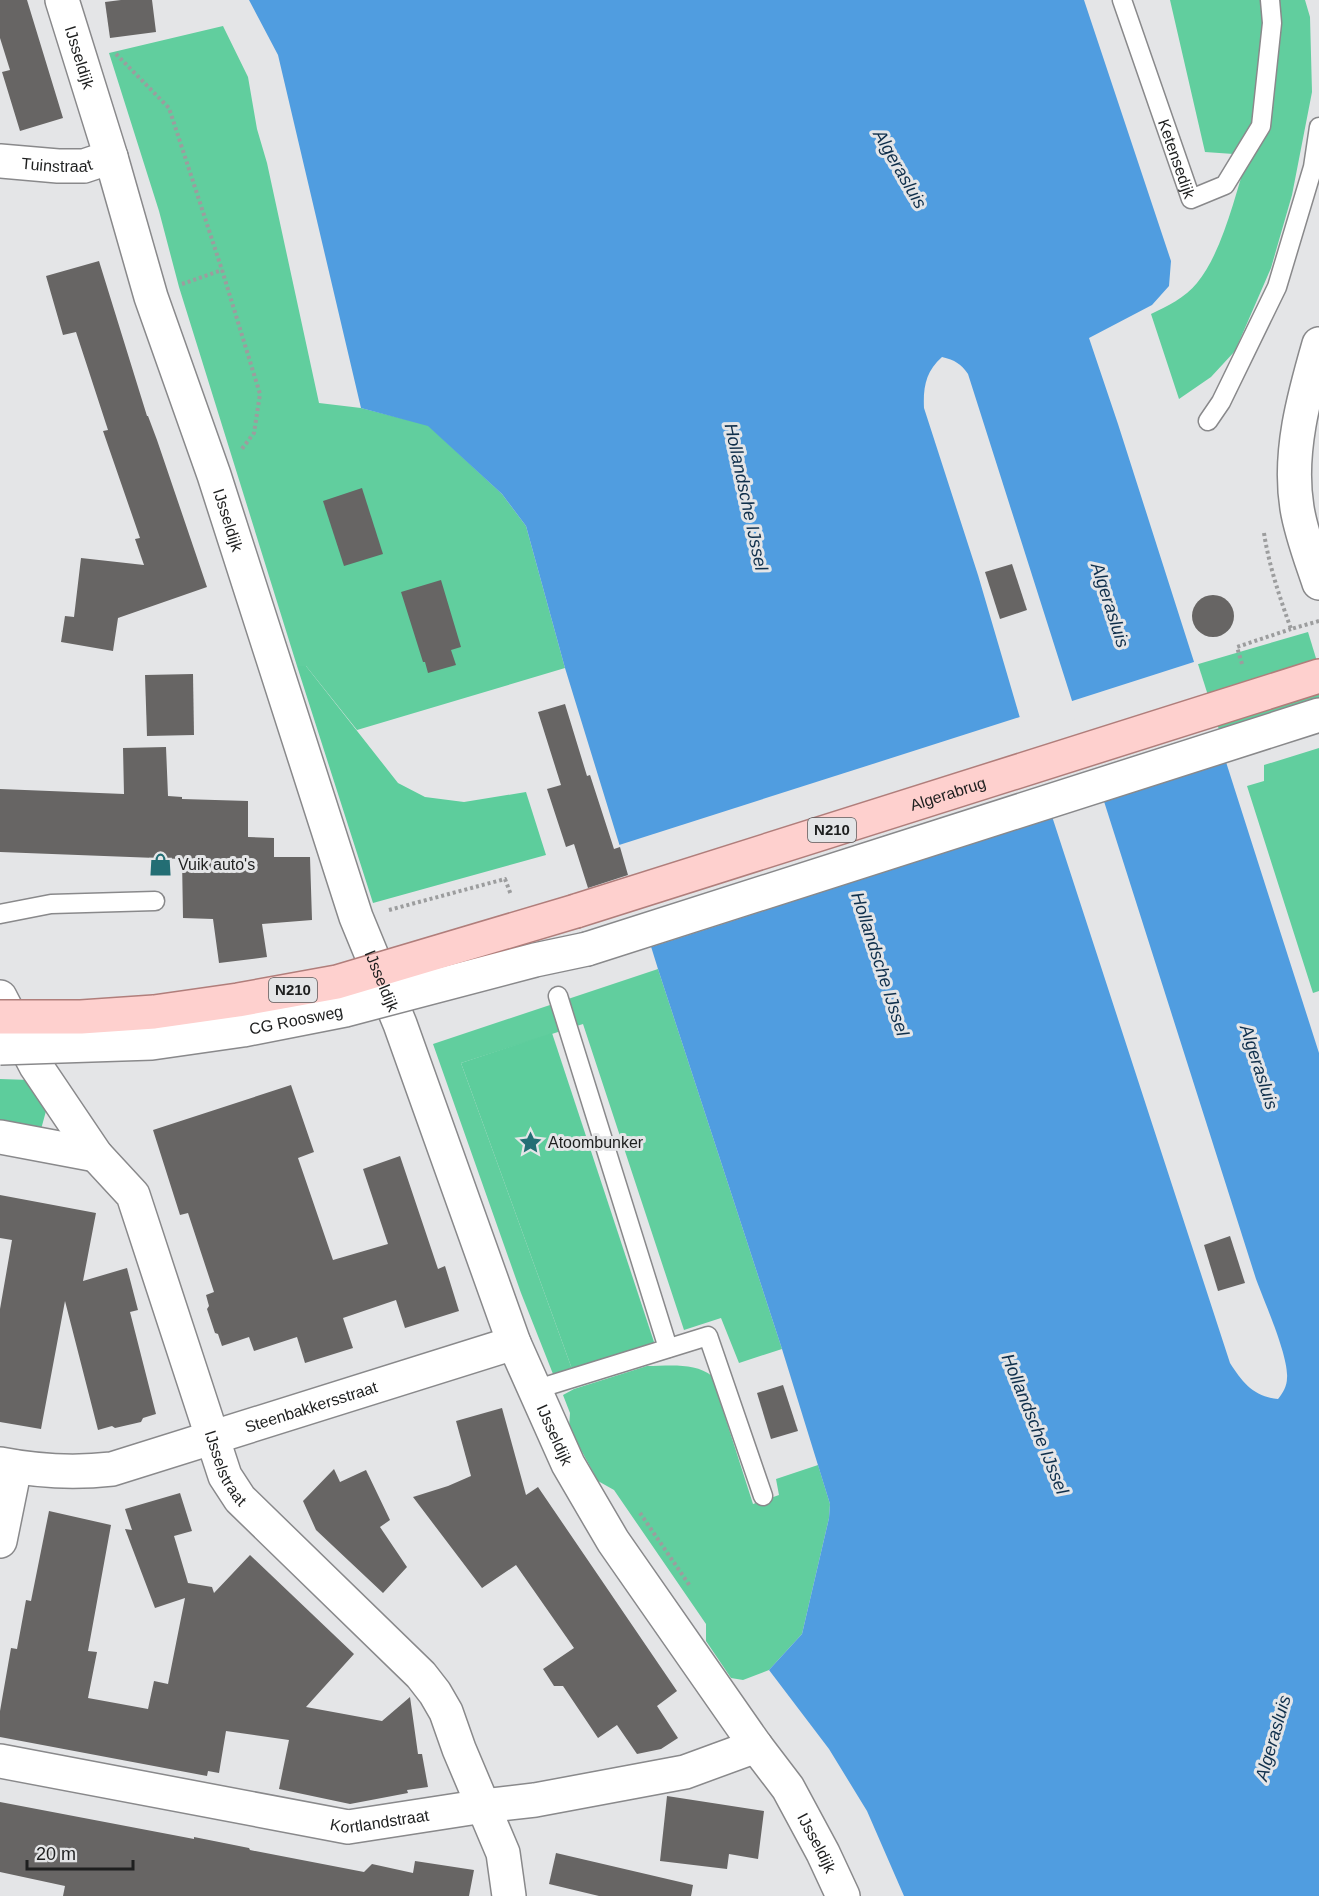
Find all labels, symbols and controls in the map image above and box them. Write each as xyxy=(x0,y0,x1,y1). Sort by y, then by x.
street label: IJsseldijk xyxy=(62,24,97,92)
street label: Ketensedijk xyxy=(1155,117,1198,202)
water label: Algerasluis xyxy=(869,125,931,212)
street label: Tuinstraat xyxy=(21,155,95,175)
water label: Hollandsche IJssel xyxy=(721,422,772,573)
street label: IJsseldijk xyxy=(210,486,246,554)
water label: Algerasluis xyxy=(1087,559,1133,650)
street label: Algerabrug xyxy=(908,774,988,814)
road number: N210 xyxy=(808,818,856,842)
shop icon: Vuik auto's xyxy=(147,851,173,877)
place label: Vuik auto's xyxy=(178,856,255,873)
water label: Hollandsche IJssel xyxy=(847,890,913,1039)
street label: IJsseldijk xyxy=(362,948,402,1015)
road number: N210 xyxy=(269,978,317,1002)
street label: CG Roosweg xyxy=(248,1003,344,1038)
water label: Algerasluis xyxy=(1236,1021,1282,1112)
place icon: Atoombunker xyxy=(517,1129,543,1155)
place label: Atoombunker xyxy=(548,1134,644,1151)
water label: Hollandsche IJssel xyxy=(998,1351,1073,1498)
street label: Steenbakkersstraat xyxy=(243,1378,380,1436)
street label: IJsseldijk xyxy=(533,1402,576,1469)
street label: IJsselstraat xyxy=(202,1428,250,1510)
water label: Algerasluis xyxy=(1251,1693,1295,1784)
street label: Kortlandstraat xyxy=(329,1807,431,1836)
street label: IJsseldijk xyxy=(794,1810,839,1876)
scale bar xyxy=(27,1833,134,1871)
text: 20 m xyxy=(36,1844,76,1864)

